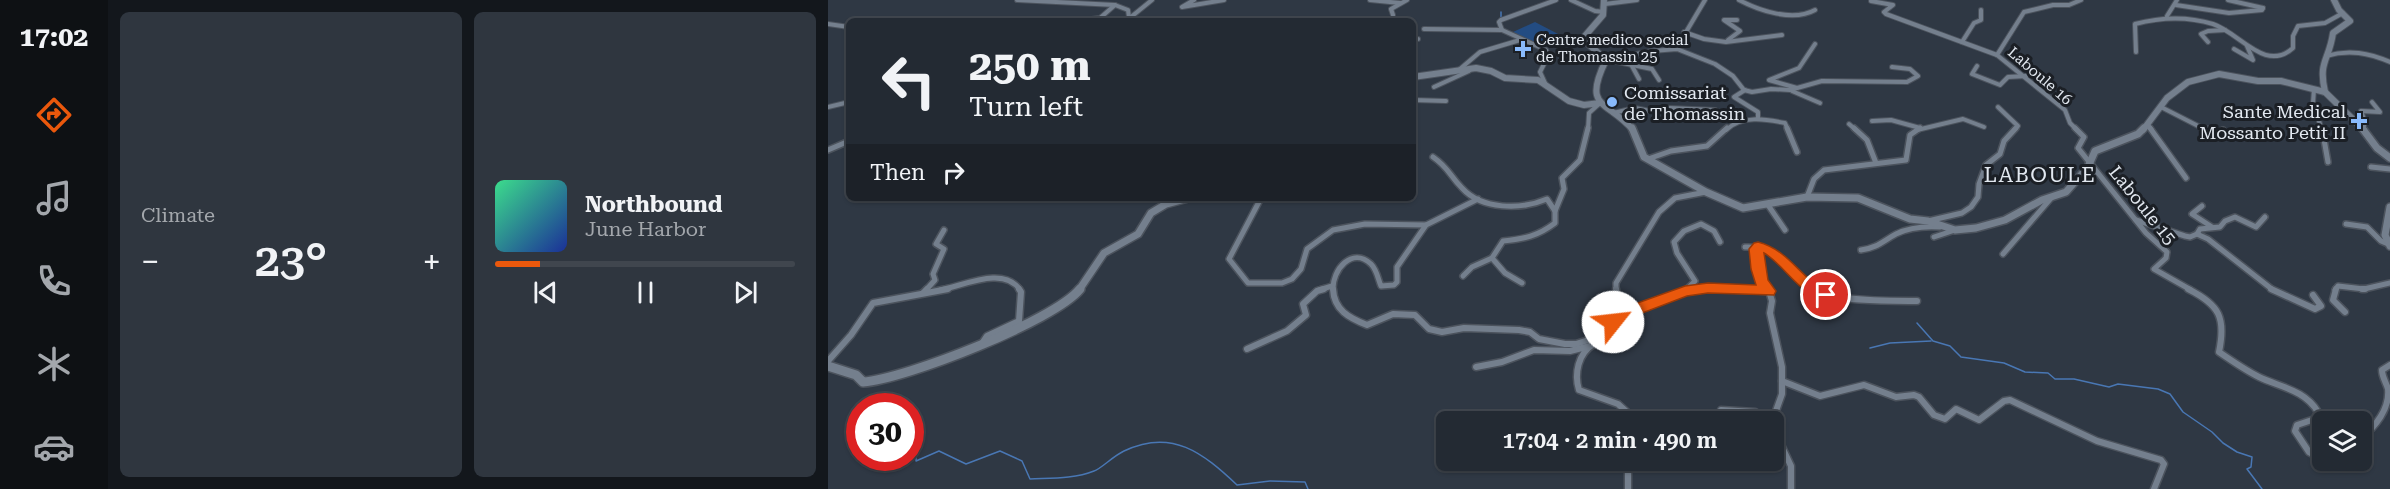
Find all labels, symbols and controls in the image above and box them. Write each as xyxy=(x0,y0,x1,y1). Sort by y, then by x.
text: 17:02 xyxy=(20,21,88,53)
place label: Centre medico social de Thomassin 25 xyxy=(1536,31,1689,66)
marker: Centre medico social de Thomassin 25 xyxy=(1514,40,1532,58)
text: 250 m xyxy=(969,41,1091,90)
icon: left xyxy=(870,42,948,120)
street label: Laboule 16 xyxy=(2004,43,2076,109)
place label: Comissariat de Thomassin xyxy=(1624,82,1746,124)
text: Turn left xyxy=(969,91,1083,123)
icon: directions xyxy=(33,94,75,136)
marker: Comissariat de Thomassin xyxy=(1605,95,1619,109)
place label: Sante Medical Mossanto Petit II xyxy=(2199,101,2346,143)
marker: Sante Medical Mossanto Petit II xyxy=(2350,112,2368,130)
icon: right xyxy=(937,156,970,189)
text: Then xyxy=(870,160,925,185)
street label: Laboule 15 xyxy=(2105,161,2181,249)
district label: LABOULE xyxy=(1984,163,2096,187)
icon: music xyxy=(33,177,75,219)
text: Northbound xyxy=(585,192,723,217)
text: Climate xyxy=(141,203,215,227)
text: June Harbor xyxy=(585,217,706,241)
text: 23° xyxy=(255,234,327,287)
text: − xyxy=(141,242,159,281)
text: + xyxy=(423,242,441,281)
icon: phone xyxy=(33,260,75,302)
pin xyxy=(1800,269,1851,320)
icon: previous xyxy=(529,276,562,309)
icon: pause xyxy=(629,276,662,309)
icon: next xyxy=(729,276,762,309)
icon: arrive xyxy=(1809,278,1842,311)
position arrow xyxy=(1581,290,1645,354)
icon: climate xyxy=(33,343,75,385)
speed limit sign: 30 xyxy=(846,393,924,471)
map controls xyxy=(2312,411,2372,471)
button: layers xyxy=(2312,411,2372,471)
icon: car xyxy=(33,426,75,468)
text: 17:04 · 2 min · 490 m xyxy=(1503,428,1717,453)

